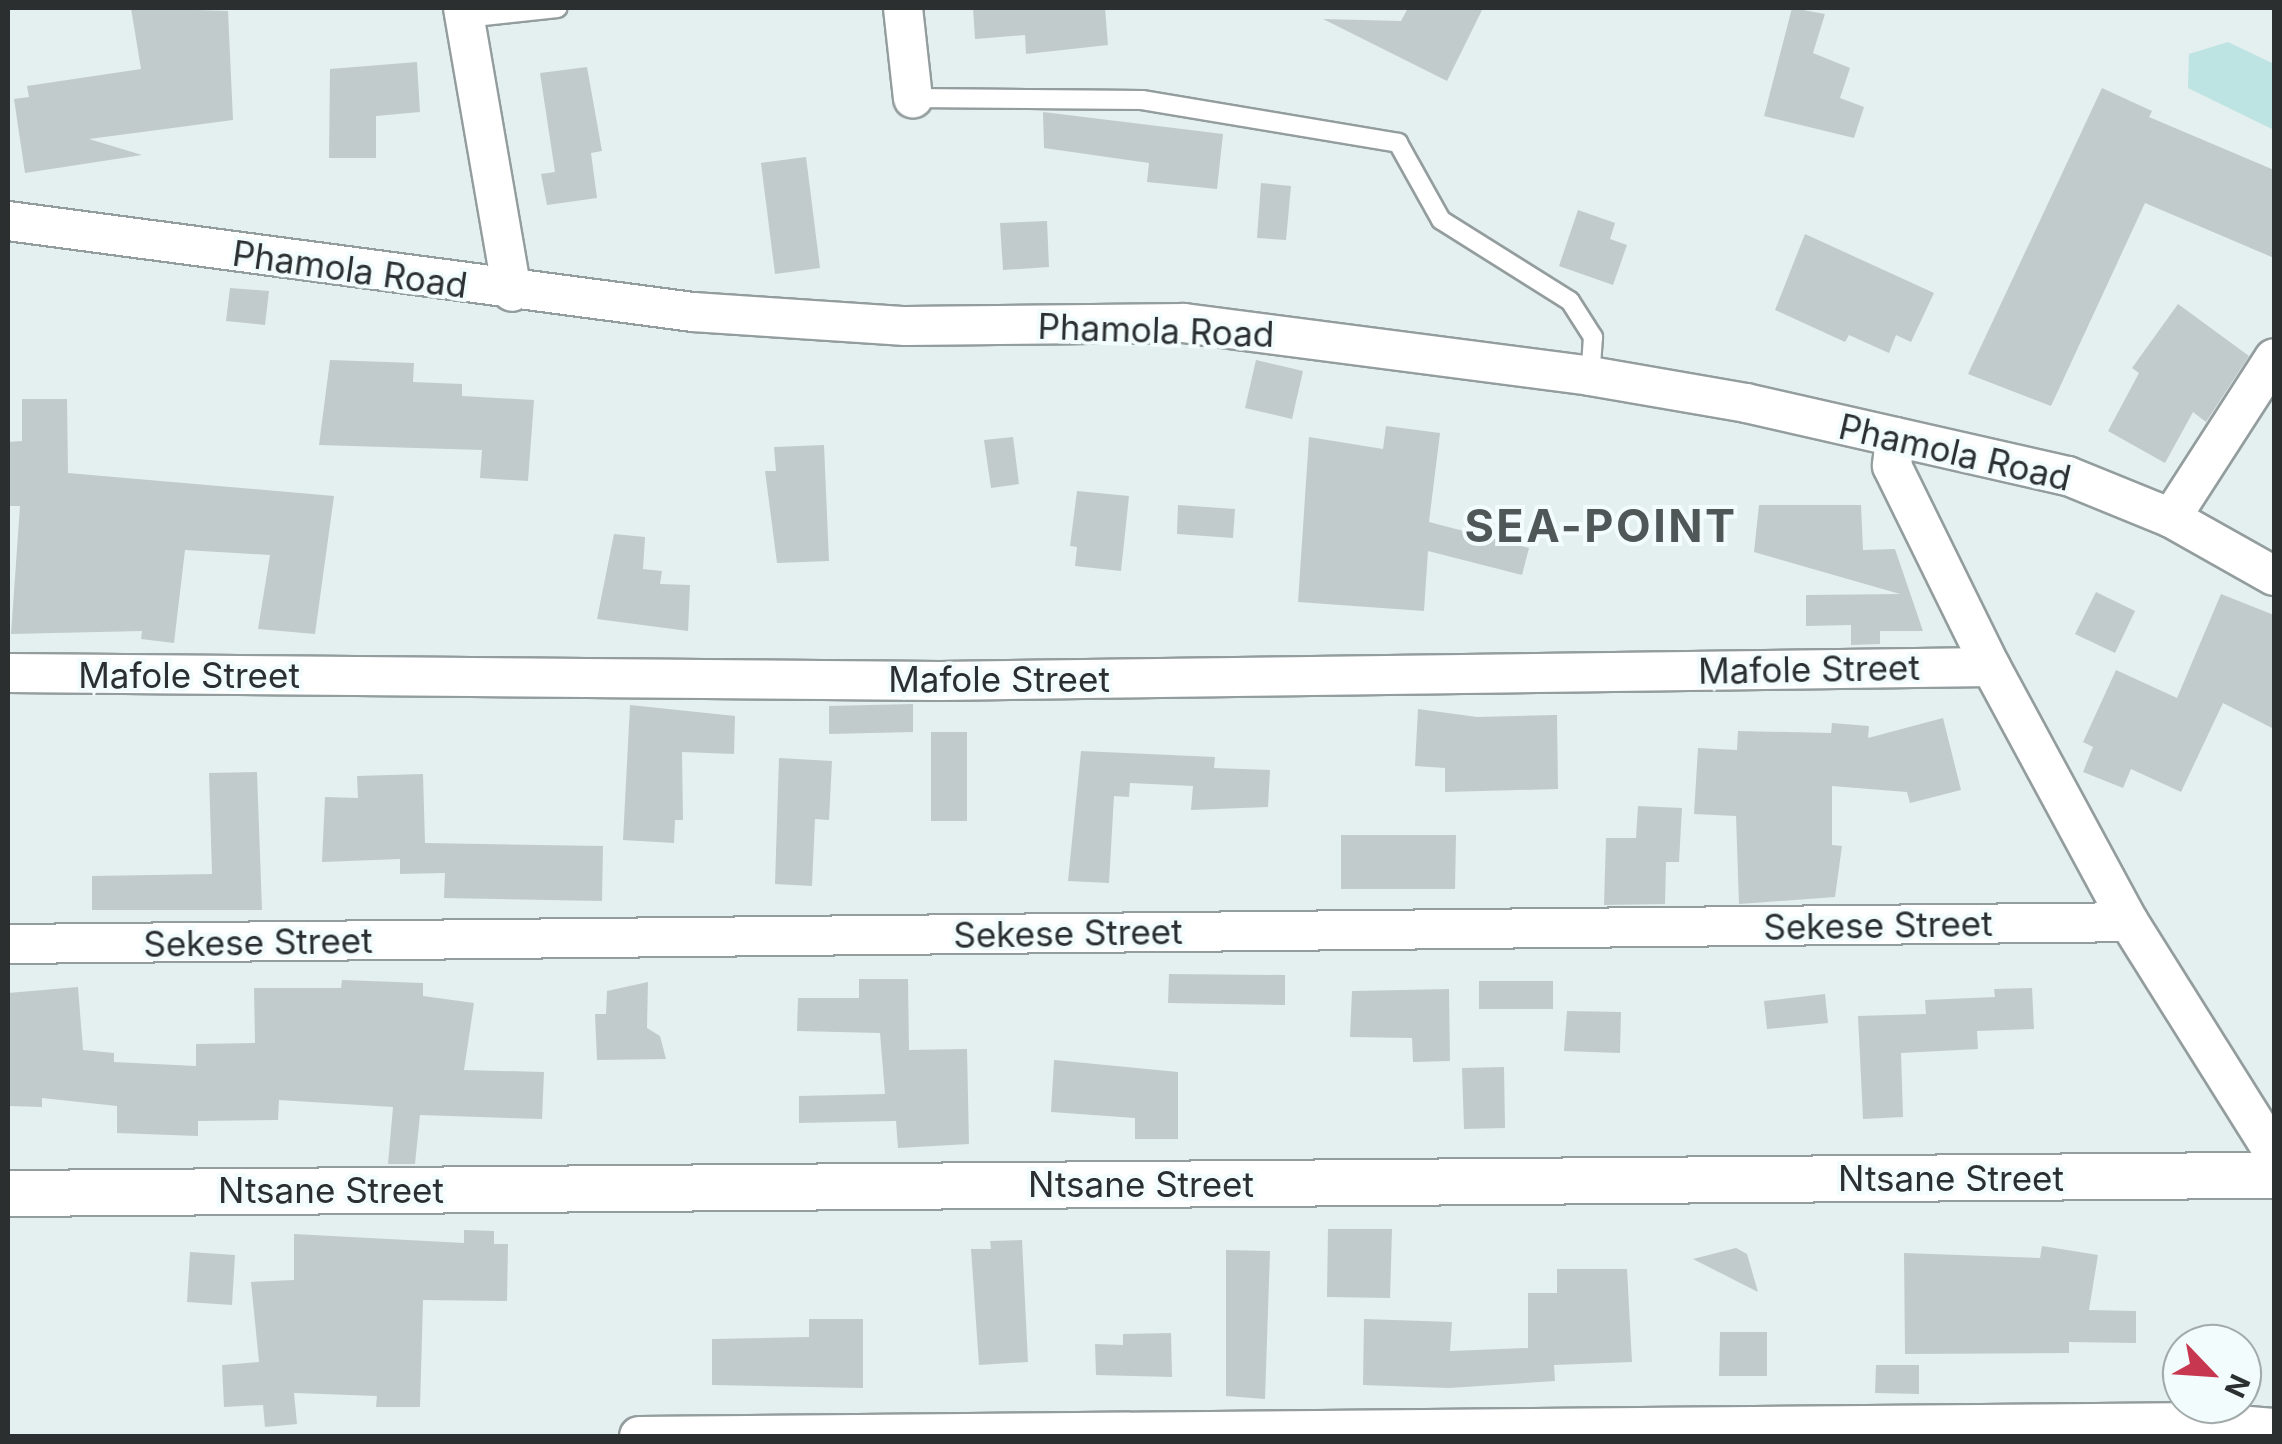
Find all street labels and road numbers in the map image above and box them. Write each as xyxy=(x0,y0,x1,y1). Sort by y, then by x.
street label: Phamola Road xyxy=(230,232,470,306)
street label: Phamola Road xyxy=(1037,305,1275,355)
street label: Phamola Road xyxy=(1835,405,2075,499)
street label: Mafole Street xyxy=(1698,646,1920,692)
street label: Mafole Street xyxy=(78,654,300,696)
street label: Mafole Street xyxy=(888,658,1110,700)
street label: Sekese Street xyxy=(1763,902,1993,948)
street label: Sekese Street xyxy=(953,910,1183,956)
street label: Sekese Street xyxy=(143,919,373,965)
street label: Ntsane Street xyxy=(1838,1157,2064,1199)
street label: Ntsane Street xyxy=(1028,1163,1254,1205)
street label: Ntsane Street xyxy=(218,1169,444,1211)

